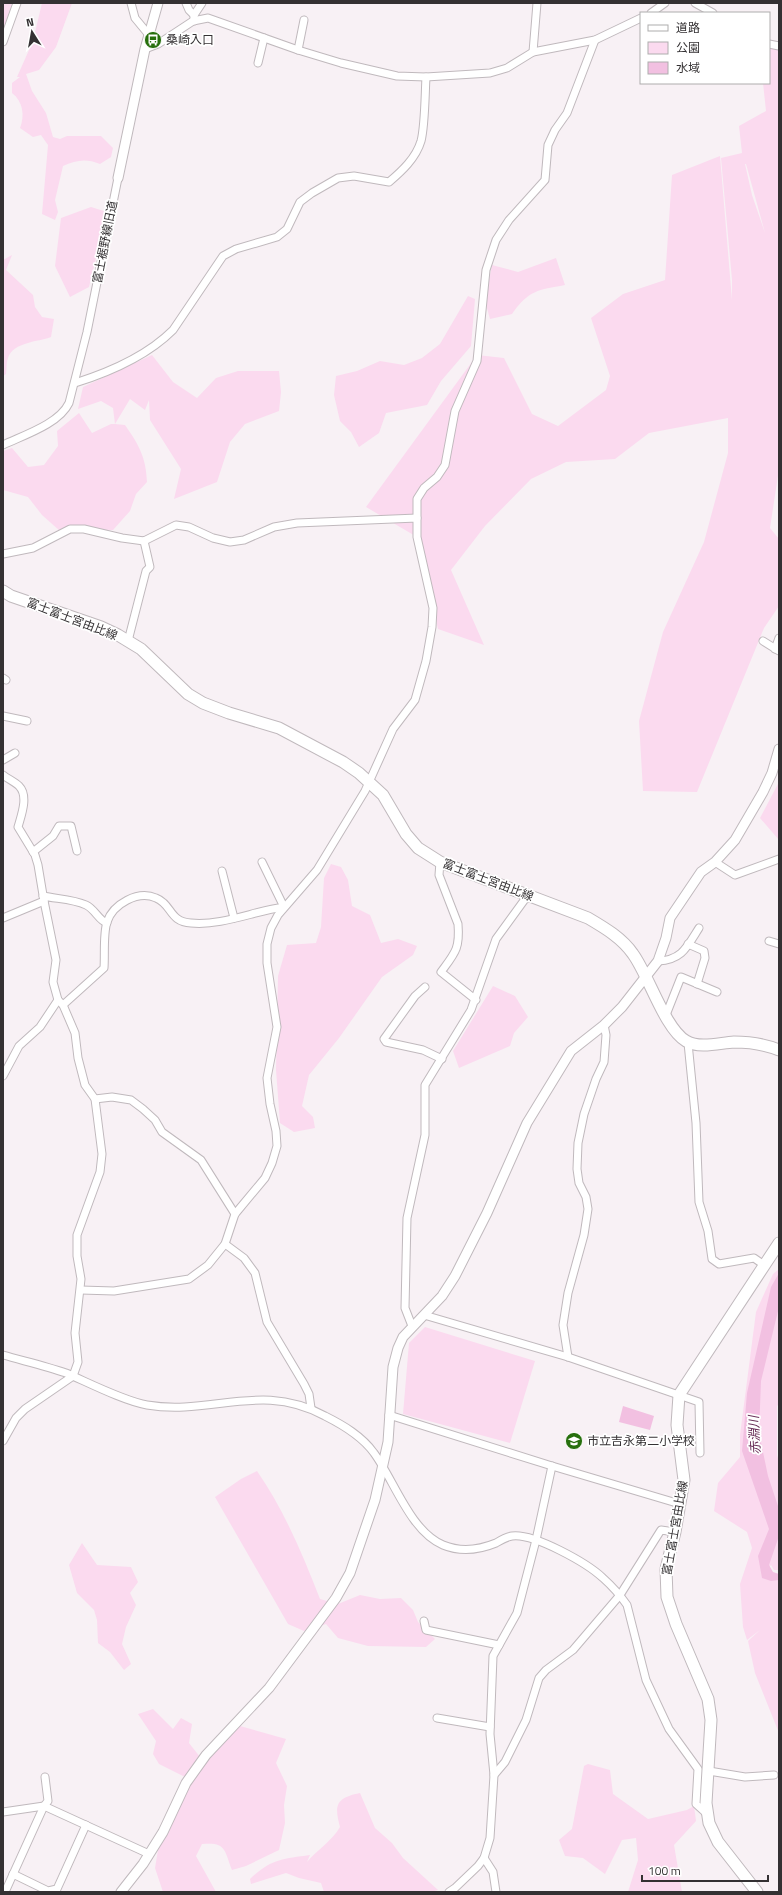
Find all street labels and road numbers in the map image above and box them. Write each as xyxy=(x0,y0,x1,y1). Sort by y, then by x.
street label: 富士裾野線旧道 xyxy=(87,199,122,285)
street label: 富士富士宮由比線 xyxy=(24,592,120,645)
street label: 富士富士宮由比線 xyxy=(440,853,536,906)
street label: 富士富士宮由比線 xyxy=(657,1479,692,1577)

